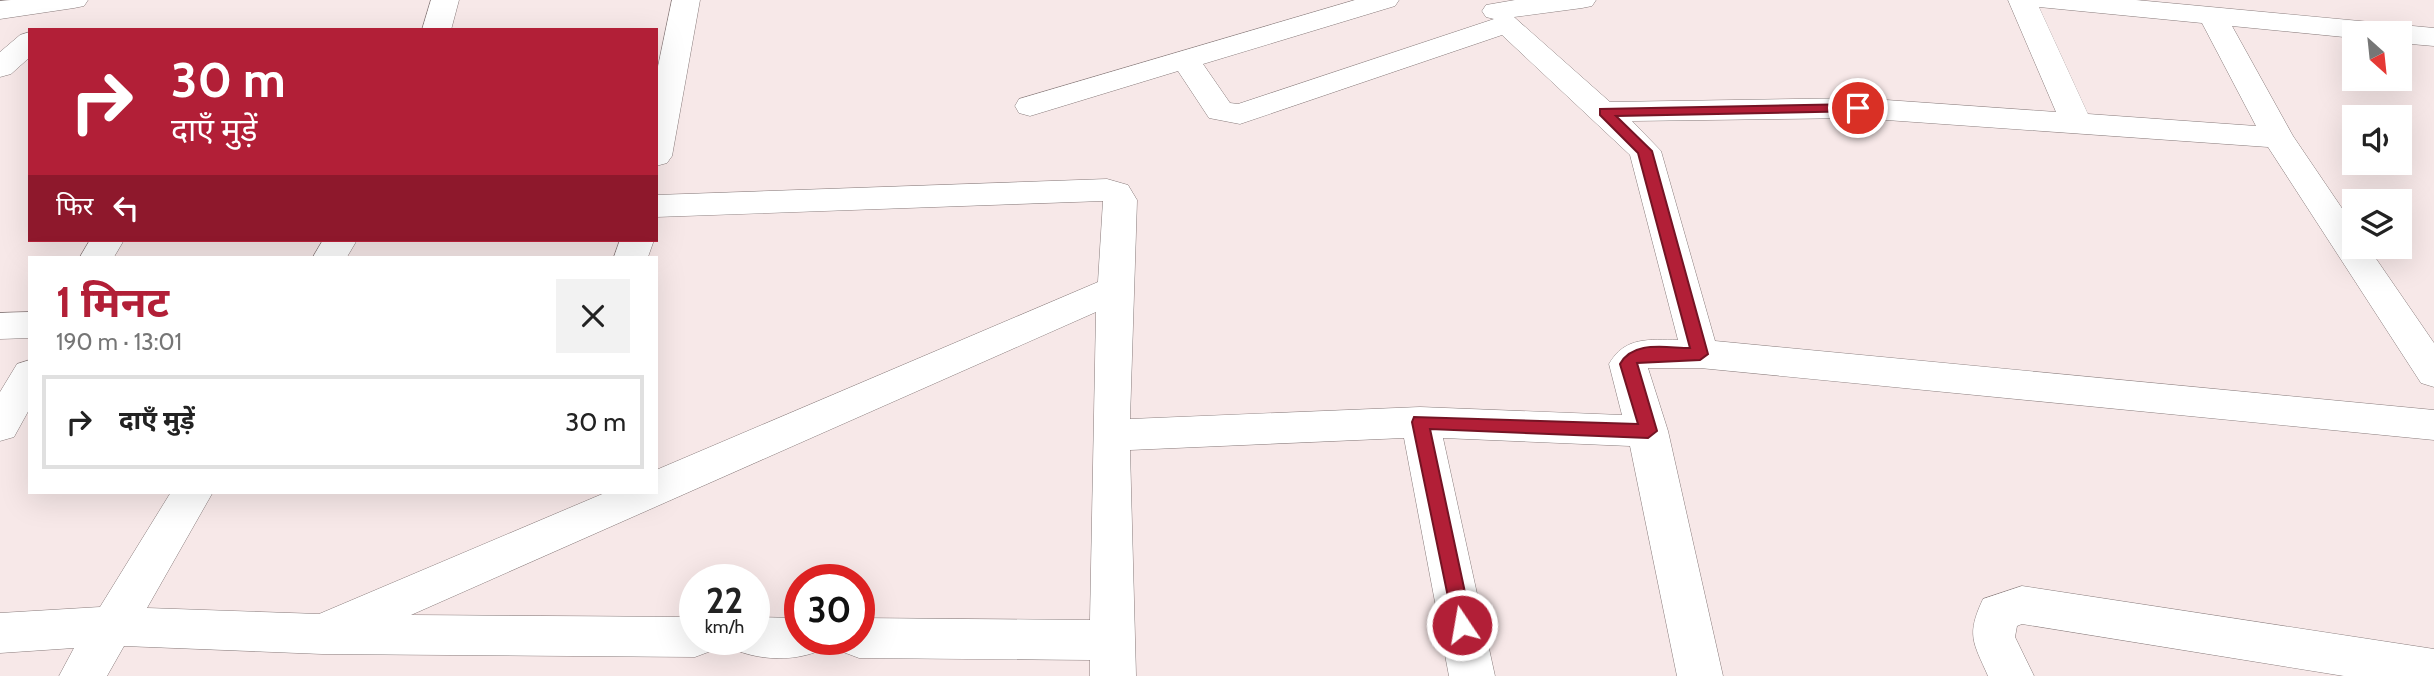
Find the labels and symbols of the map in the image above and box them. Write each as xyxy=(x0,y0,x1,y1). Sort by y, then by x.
north arrow xyxy=(2342,21,2412,91)
pin xyxy=(1828,78,1888,138)
speed limit sign: 30 xyxy=(784,564,875,655)
position arrow xyxy=(1425,588,1499,662)

